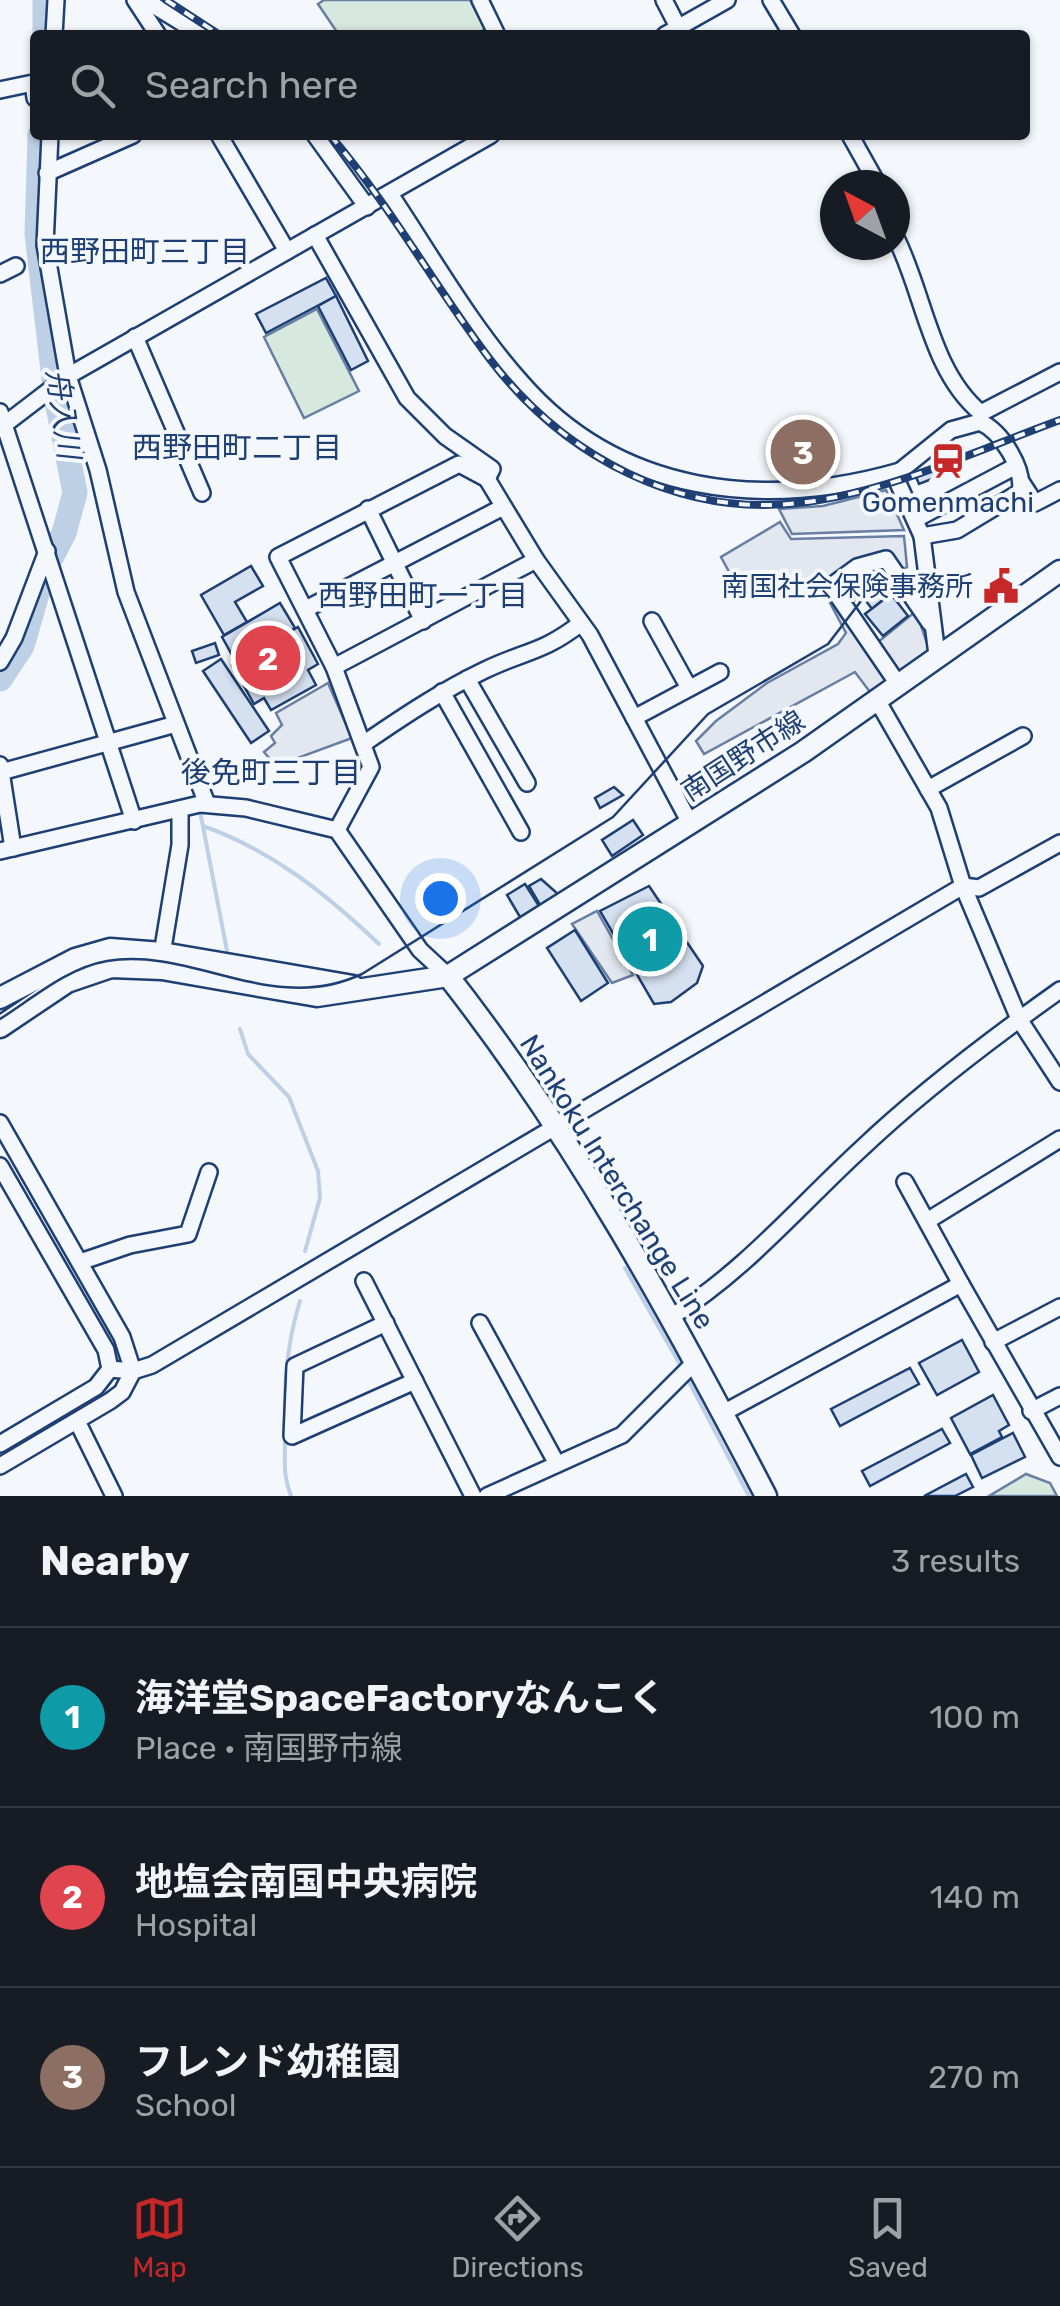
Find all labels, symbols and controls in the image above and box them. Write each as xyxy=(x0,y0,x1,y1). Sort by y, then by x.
search box xyxy=(30,30,1030,140)
icon: search xyxy=(65,58,120,113)
text: Search here xyxy=(145,62,358,108)
north arrow xyxy=(820,170,910,260)
district label: 西野田町三丁目 xyxy=(40,234,250,270)
water label: 舟入川 xyxy=(39,367,88,464)
pin: 3 xyxy=(770,414,836,490)
district label: 西野田町二丁目 xyxy=(132,430,342,466)
station icon: Gomenmachi xyxy=(929,442,967,480)
place label: Gomenmachi xyxy=(862,486,1034,519)
public building icon: 南国社会保険事務所 xyxy=(982,567,1020,605)
place label: 南国社会保険事務所 xyxy=(721,570,973,603)
district label: 西野田町一丁目 xyxy=(318,578,528,614)
pin: 2 xyxy=(236,620,300,696)
street label: 南国野市線 xyxy=(675,704,811,808)
district label: 後免町三丁目 xyxy=(181,755,361,791)
your location xyxy=(415,873,466,924)
pin: 1 xyxy=(618,902,682,976)
street label: Nankoku Interchange Line xyxy=(513,1029,721,1335)
text: Nearby xyxy=(40,1536,190,1586)
text: 3 results xyxy=(891,1542,1020,1580)
text: 海洋堂SpaceFactoryなんこく xyxy=(135,1675,666,1721)
text: 1 xyxy=(65,1698,80,1736)
text: 100 m xyxy=(929,1698,1020,1736)
text: Place · 南国野市線 xyxy=(135,1729,403,1767)
text: 地塩会南国中央病院 xyxy=(135,1859,477,1905)
text: 2 xyxy=(62,1878,83,1916)
text: 140 m xyxy=(930,1878,1020,1916)
text: Hospital xyxy=(135,1906,257,1944)
text: フレンド幼稚園 xyxy=(135,2039,401,2085)
text: 3 xyxy=(62,2058,83,2096)
text: 270 m xyxy=(928,2058,1020,2096)
text: School xyxy=(135,2086,237,2124)
tab: Map xyxy=(132,2191,187,2284)
tab: Directions xyxy=(451,2191,584,2284)
tab: Saved xyxy=(848,2191,928,2284)

